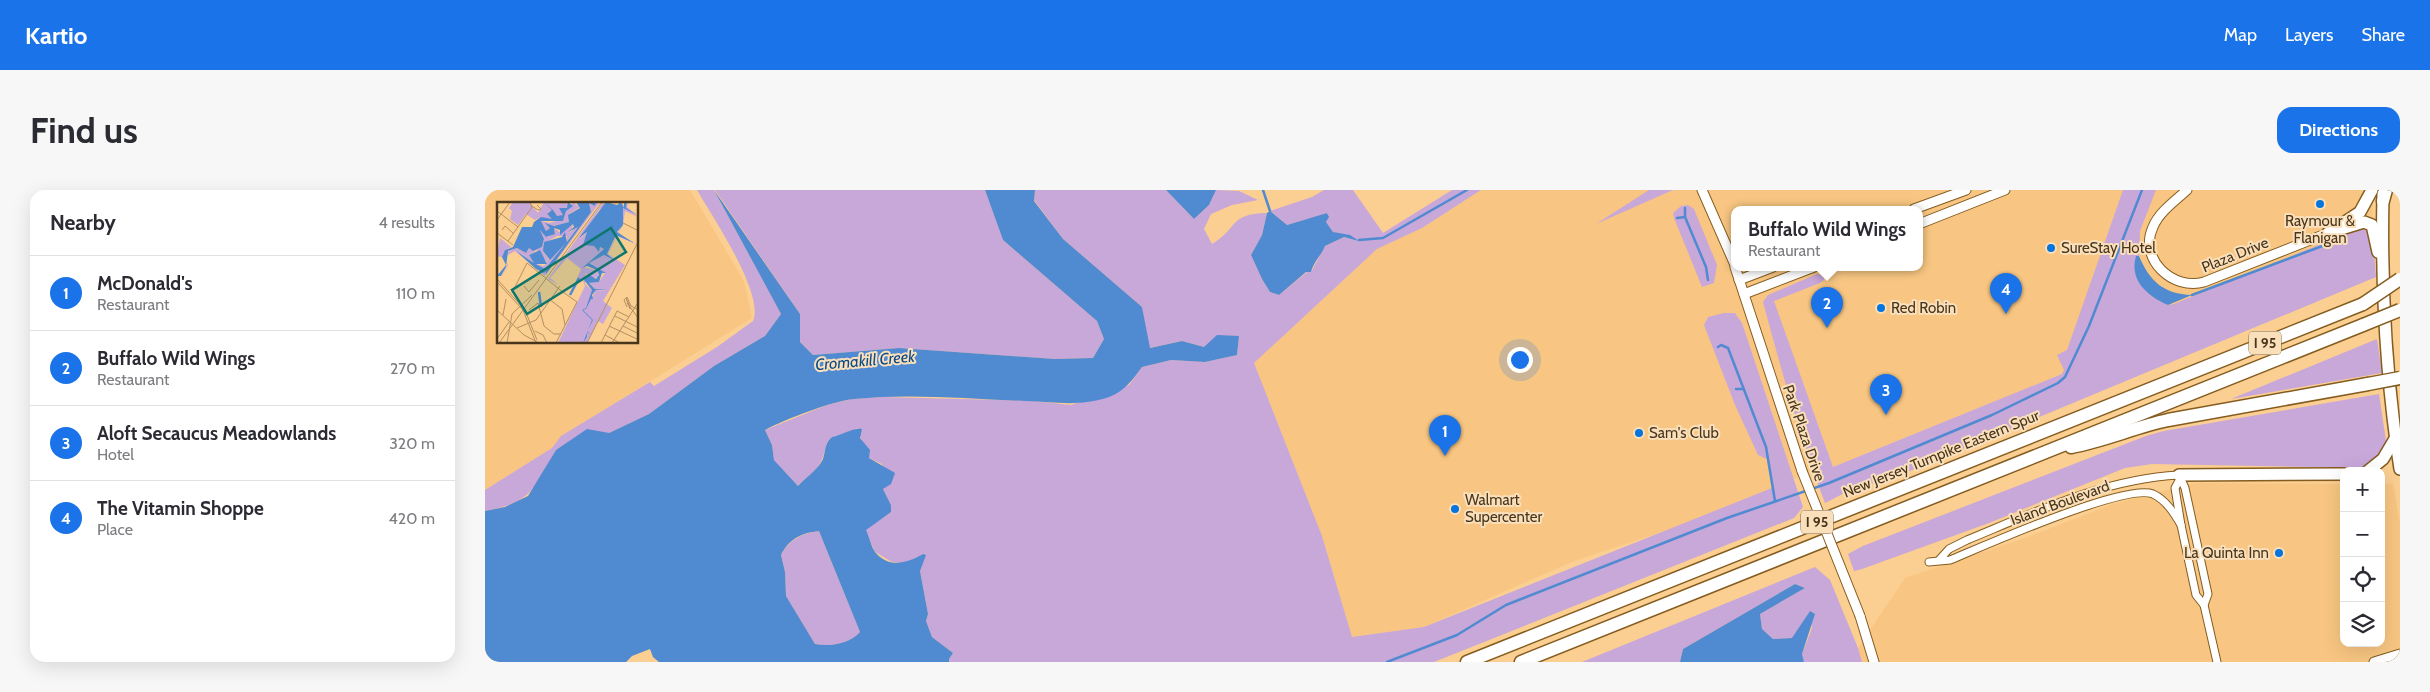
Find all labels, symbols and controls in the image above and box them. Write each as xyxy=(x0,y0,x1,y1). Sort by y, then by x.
text: Kartio xyxy=(25,21,88,50)
text: Map xyxy=(2224,24,2257,46)
text: Layers xyxy=(2285,24,2334,46)
text: Share xyxy=(2362,24,2405,46)
button: Directions xyxy=(2277,107,2400,153)
text: Find us xyxy=(30,109,138,152)
marker: Raymour & Flanigan xyxy=(2314,198,2326,210)
inset map xyxy=(497,202,639,344)
popup xyxy=(1731,206,1923,271)
text: Nearby xyxy=(50,210,116,235)
place label: Raymour & Flanigan xyxy=(2285,212,2355,247)
text: 4 results xyxy=(378,213,435,232)
text: Buffalo Wild Wings xyxy=(1748,218,1906,241)
street label: Plaza Drive xyxy=(2199,233,2271,277)
place label: SureStay Hotel xyxy=(2061,239,2156,257)
text: Restaurant xyxy=(1748,241,1820,260)
marker: SureStay Hotel xyxy=(2045,242,2057,254)
text: McDonald's xyxy=(97,272,193,295)
pin: 4 xyxy=(1990,273,2022,314)
text: 1 xyxy=(63,284,69,303)
text: 110 m xyxy=(396,284,435,303)
pin: 2 xyxy=(1811,287,1843,328)
text: Restaurant xyxy=(97,295,169,314)
place label: Red Robin xyxy=(1891,299,1956,317)
marker: Red Robin xyxy=(1875,302,1887,314)
road number: I 95 xyxy=(2249,332,2281,354)
text: Buffalo Wild Wings xyxy=(97,347,255,370)
water label: Cromakill Creek xyxy=(814,347,917,374)
your location xyxy=(1507,347,1533,373)
text: 2 xyxy=(62,359,70,378)
text: 270 m xyxy=(390,359,435,378)
text: Restaurant xyxy=(97,370,169,389)
pin: 3 xyxy=(1870,374,1902,415)
street label: Park Plaza Drive xyxy=(1779,382,1829,484)
street label: New Jersey Turnpike Eastern Spur xyxy=(1840,406,2042,502)
pin: 1 xyxy=(1429,415,1461,456)
text: Aloft Secaucus Meadowlands xyxy=(97,422,336,445)
place label: Sam's Club xyxy=(1649,424,1719,442)
marker: Sam's Club xyxy=(1633,427,1645,439)
text: 3 xyxy=(62,434,70,453)
text: 320 m xyxy=(389,434,435,453)
text: Hotel xyxy=(97,445,134,464)
map controls xyxy=(2340,467,2385,647)
button: + xyxy=(2340,467,2385,512)
street label: Island Boulevard xyxy=(2008,477,2112,529)
place label: Walmart Supercenter xyxy=(1465,491,1542,526)
text: The Vitamin Shoppe xyxy=(97,497,264,520)
marker: Walmart Supercenter xyxy=(1449,503,1461,515)
text: 4 xyxy=(61,509,71,528)
text: 420 m xyxy=(389,509,435,528)
road number: I 95 xyxy=(1801,511,1833,534)
button: − xyxy=(2340,512,2385,557)
text: Place xyxy=(97,520,133,539)
place label: La Quinta Inn xyxy=(2184,544,2269,562)
marker: La Quinta Inn xyxy=(2273,547,2285,559)
button: locate xyxy=(2340,557,2385,602)
button: layers xyxy=(2340,602,2385,647)

